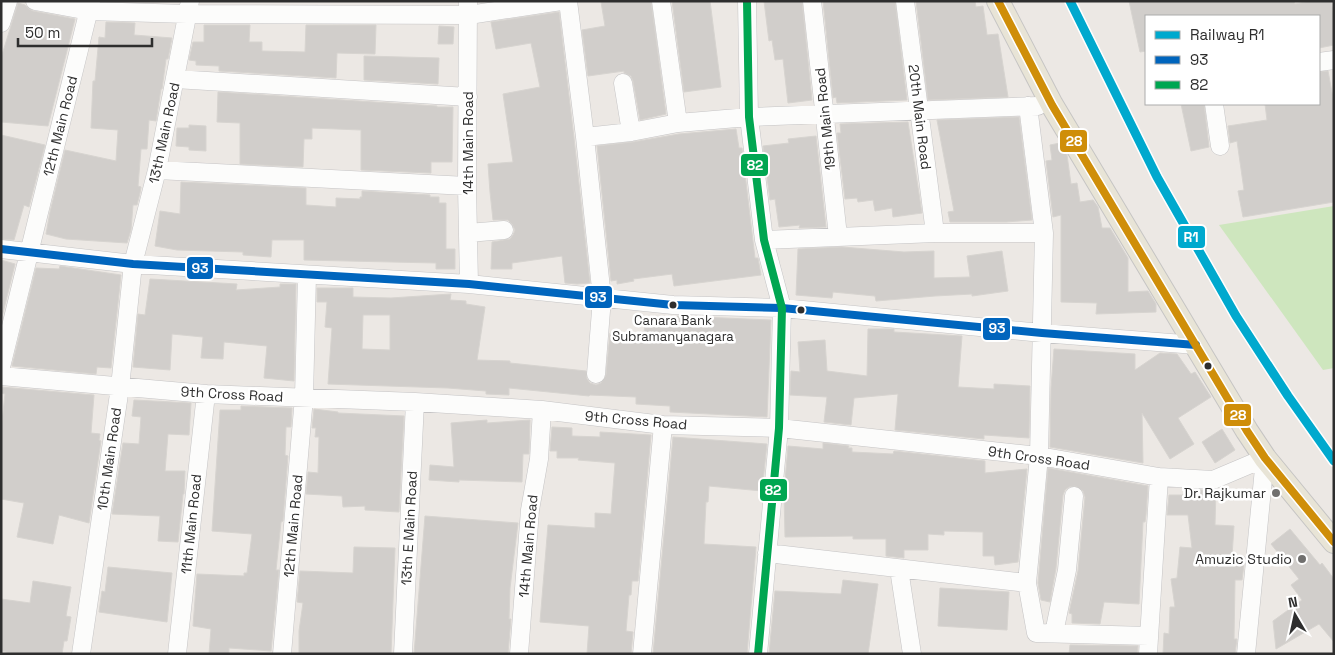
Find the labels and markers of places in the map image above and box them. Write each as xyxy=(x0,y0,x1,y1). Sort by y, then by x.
marker: Canara Bank Subramanyanagara xyxy=(668,300,678,310)
unlabelled marker xyxy=(796,305,806,315)
place label: Canara Bank Subramanyanagara xyxy=(612,312,734,345)
unlabelled marker xyxy=(1203,361,1213,371)
place label: Dr. Rajkumar xyxy=(1184,484,1266,502)
marker: Dr. Rajkumar xyxy=(1270,487,1282,499)
place label: Amuzic Studio xyxy=(1195,550,1292,568)
marker: Amuzic Studio xyxy=(1296,553,1308,565)

